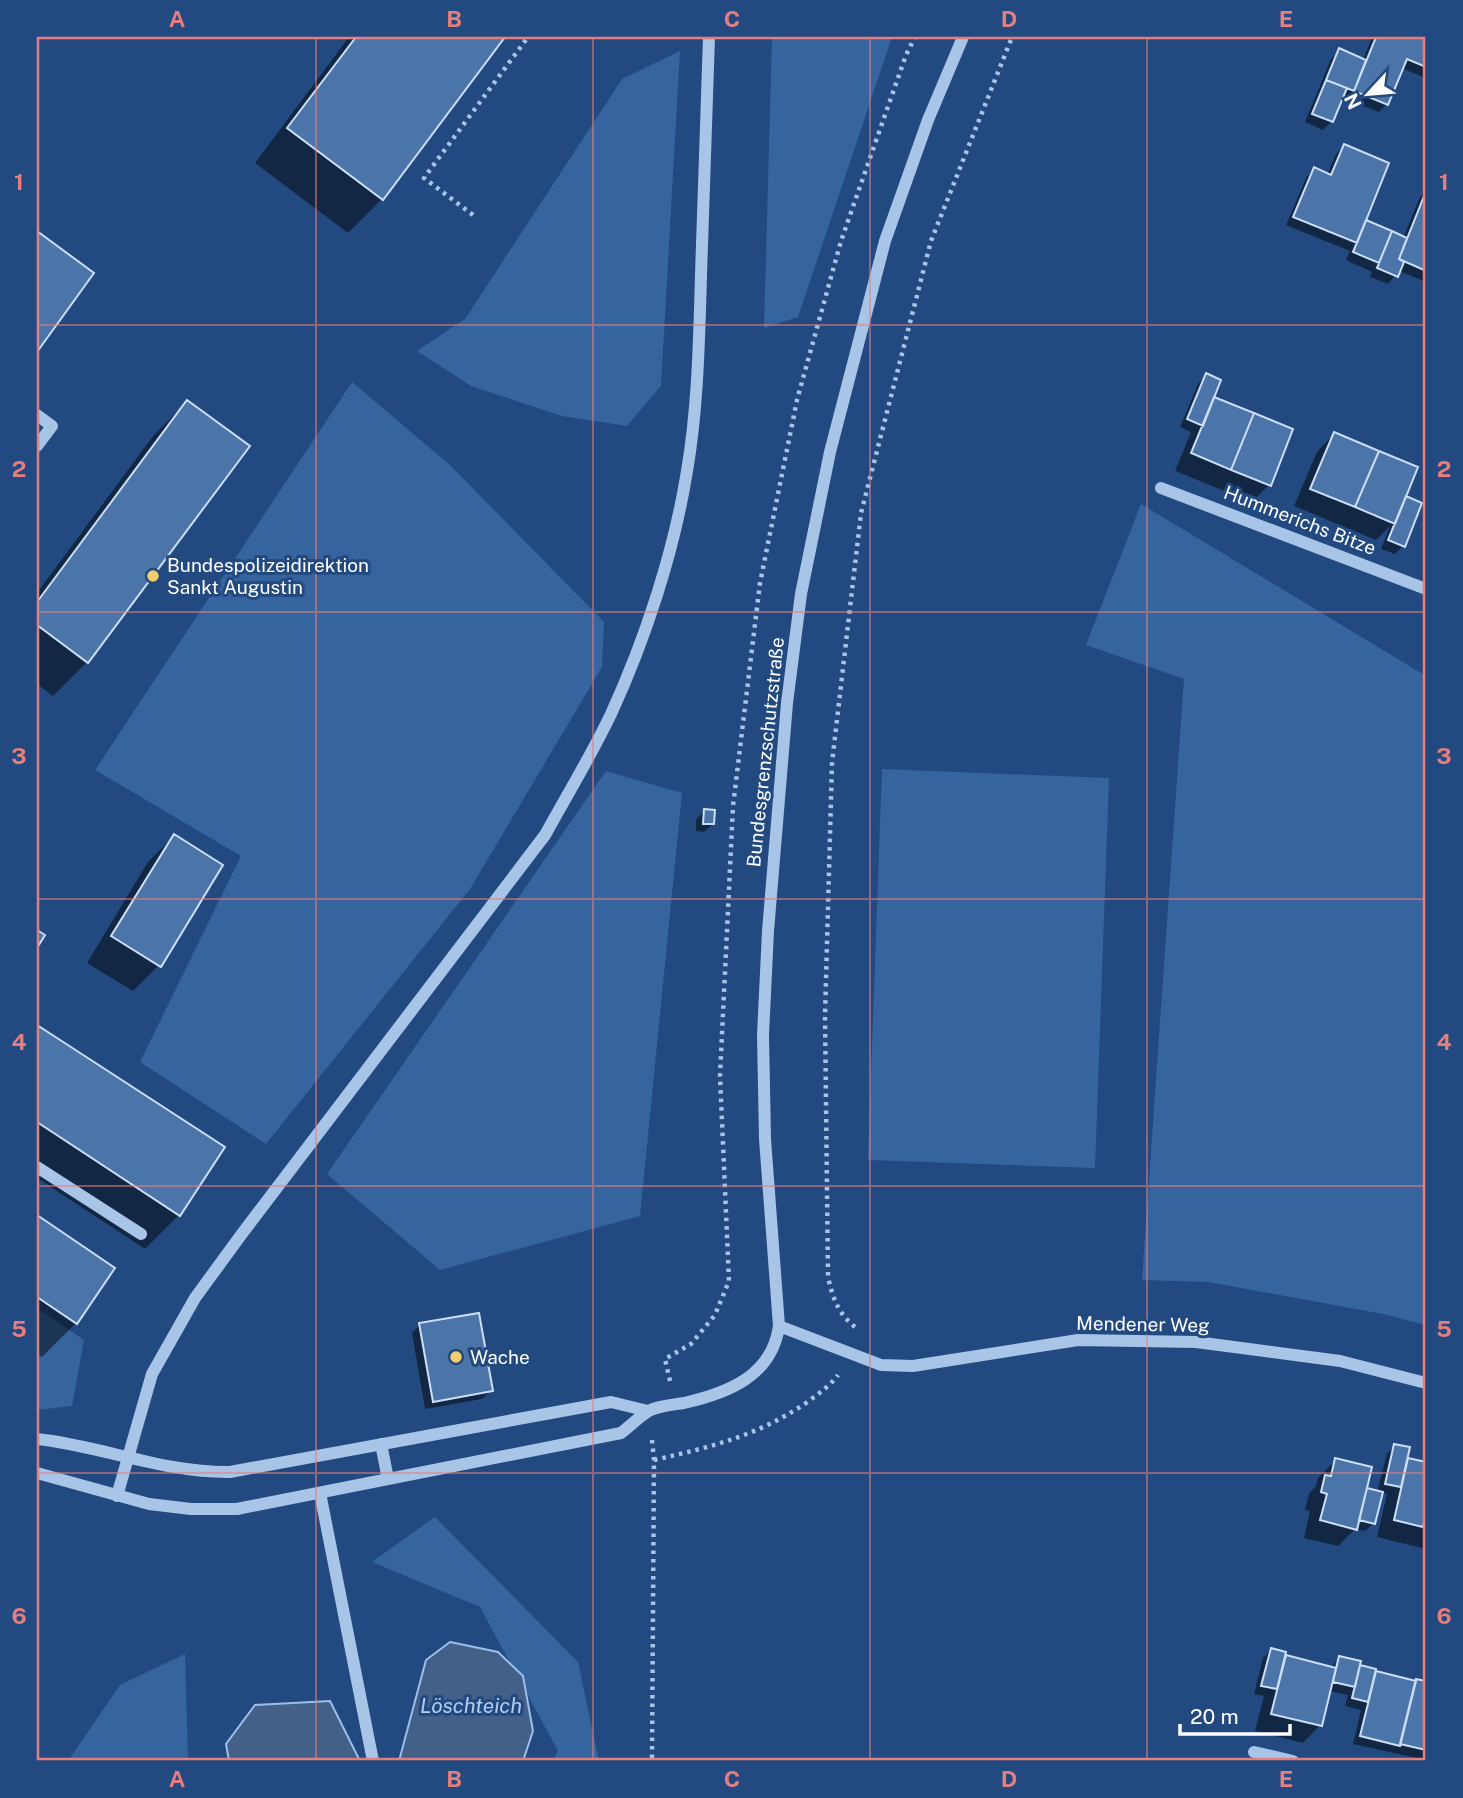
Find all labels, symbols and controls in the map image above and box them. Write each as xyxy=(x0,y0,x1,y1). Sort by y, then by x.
text: A xyxy=(169,5,186,32)
text: B xyxy=(446,5,462,32)
text: C xyxy=(724,5,740,32)
text: D xyxy=(1001,5,1017,32)
text: E xyxy=(1279,5,1293,32)
north arrow xyxy=(1334,60,1404,130)
text: N xyxy=(1340,90,1366,113)
text: 1 xyxy=(14,168,24,195)
text: 1 xyxy=(1439,168,1449,195)
text: 2 xyxy=(12,455,26,482)
text: 2 xyxy=(1437,455,1451,482)
street label: Hummerichs Bitze xyxy=(1221,481,1379,559)
place label: Bundespolizeidirektion Sankt Augustin xyxy=(167,554,369,598)
marker: Bundespolizeidirektion Sankt Augustin xyxy=(145,568,161,584)
street label: Bundesgrenzschutzstraße xyxy=(742,636,788,868)
text: 3 xyxy=(11,742,27,769)
text: 3 xyxy=(1436,742,1452,769)
text: 4 xyxy=(11,1028,27,1055)
text: 4 xyxy=(1436,1028,1452,1055)
street label: Mendener Weg xyxy=(1076,1312,1210,1336)
text: 5 xyxy=(11,1315,27,1342)
text: 5 xyxy=(1436,1315,1452,1342)
place label: Wache xyxy=(470,1346,530,1368)
marker: Wache xyxy=(448,1349,464,1365)
text: 6 xyxy=(11,1602,27,1629)
text: 6 xyxy=(1436,1602,1452,1629)
water label: Löschteich xyxy=(420,1693,522,1718)
scale bar xyxy=(1180,1693,1290,1737)
text: 20 m xyxy=(1190,1704,1239,1729)
text: A xyxy=(169,1765,186,1792)
text: B xyxy=(446,1765,462,1792)
text: C xyxy=(724,1765,740,1792)
text: D xyxy=(1001,1765,1017,1792)
text: E xyxy=(1279,1765,1293,1792)

